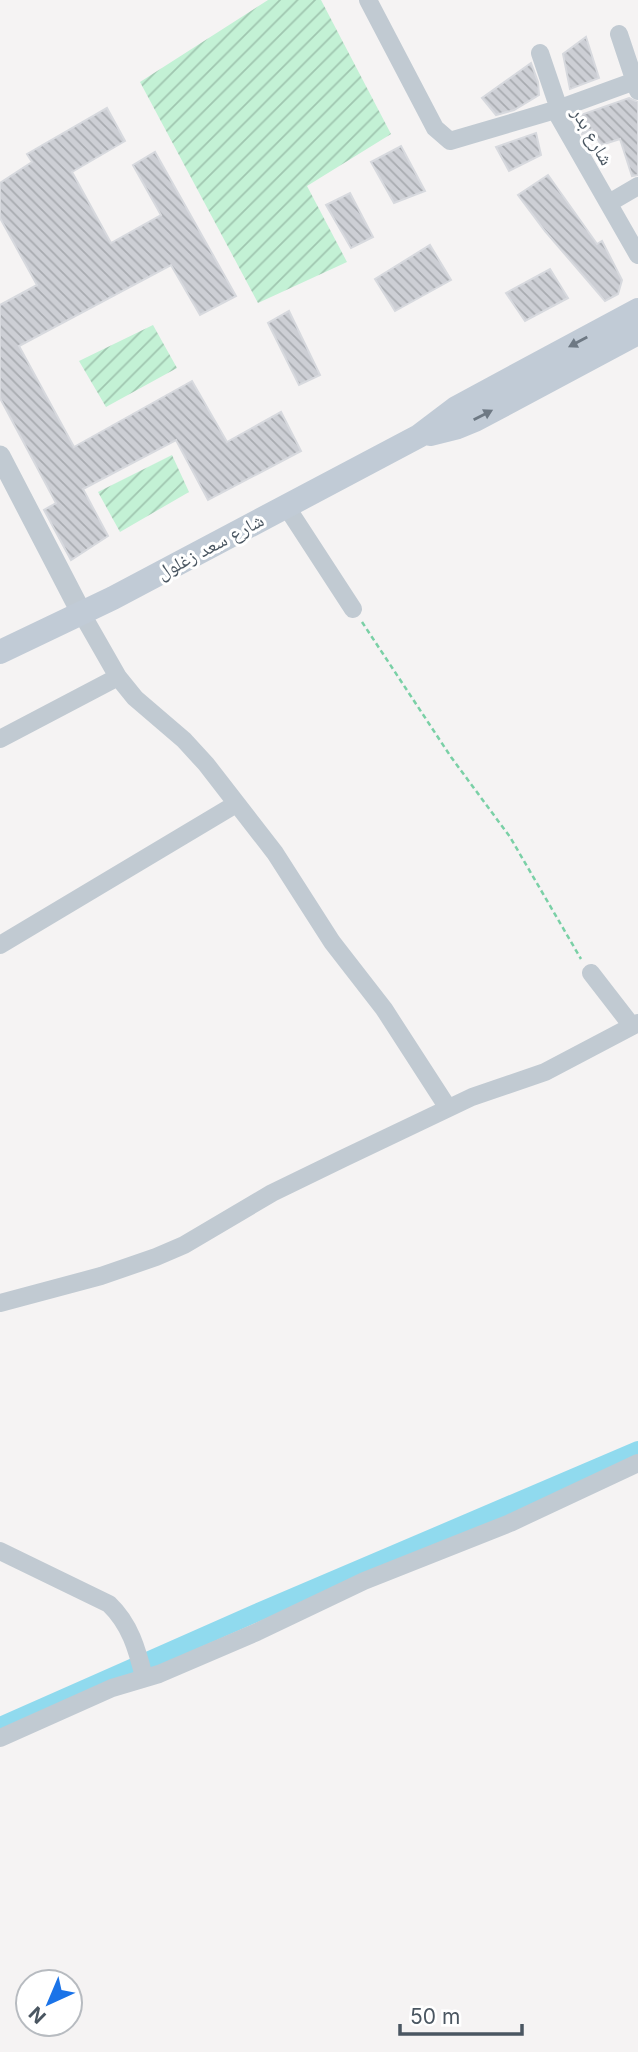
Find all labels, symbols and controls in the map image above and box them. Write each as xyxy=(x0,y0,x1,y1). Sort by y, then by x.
street label: شارع بدر xyxy=(566,102,618,169)
one-way arrow xyxy=(568,336,588,348)
one-way arrow xyxy=(473,410,493,421)
street label: شارع سعد زغلول xyxy=(153,509,268,584)
north arrow xyxy=(14,1968,84,2038)
scale bar xyxy=(400,1993,522,2037)
text: N xyxy=(24,2002,51,2028)
text: 50 m xyxy=(410,2004,460,2029)

